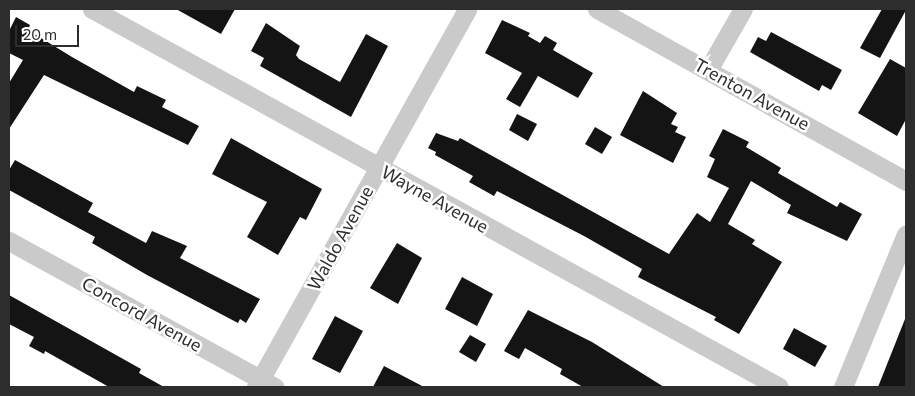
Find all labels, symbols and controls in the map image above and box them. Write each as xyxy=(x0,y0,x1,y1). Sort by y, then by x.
scale bar xyxy=(18,15,81,47)
text: 20 m xyxy=(23,25,57,43)
street label: Trenton Avenue xyxy=(691,53,813,135)
street label: Wayne Avenue xyxy=(378,161,492,237)
street label: Waldo Avenue xyxy=(302,182,378,294)
street label: Concord Avenue xyxy=(78,272,206,356)

